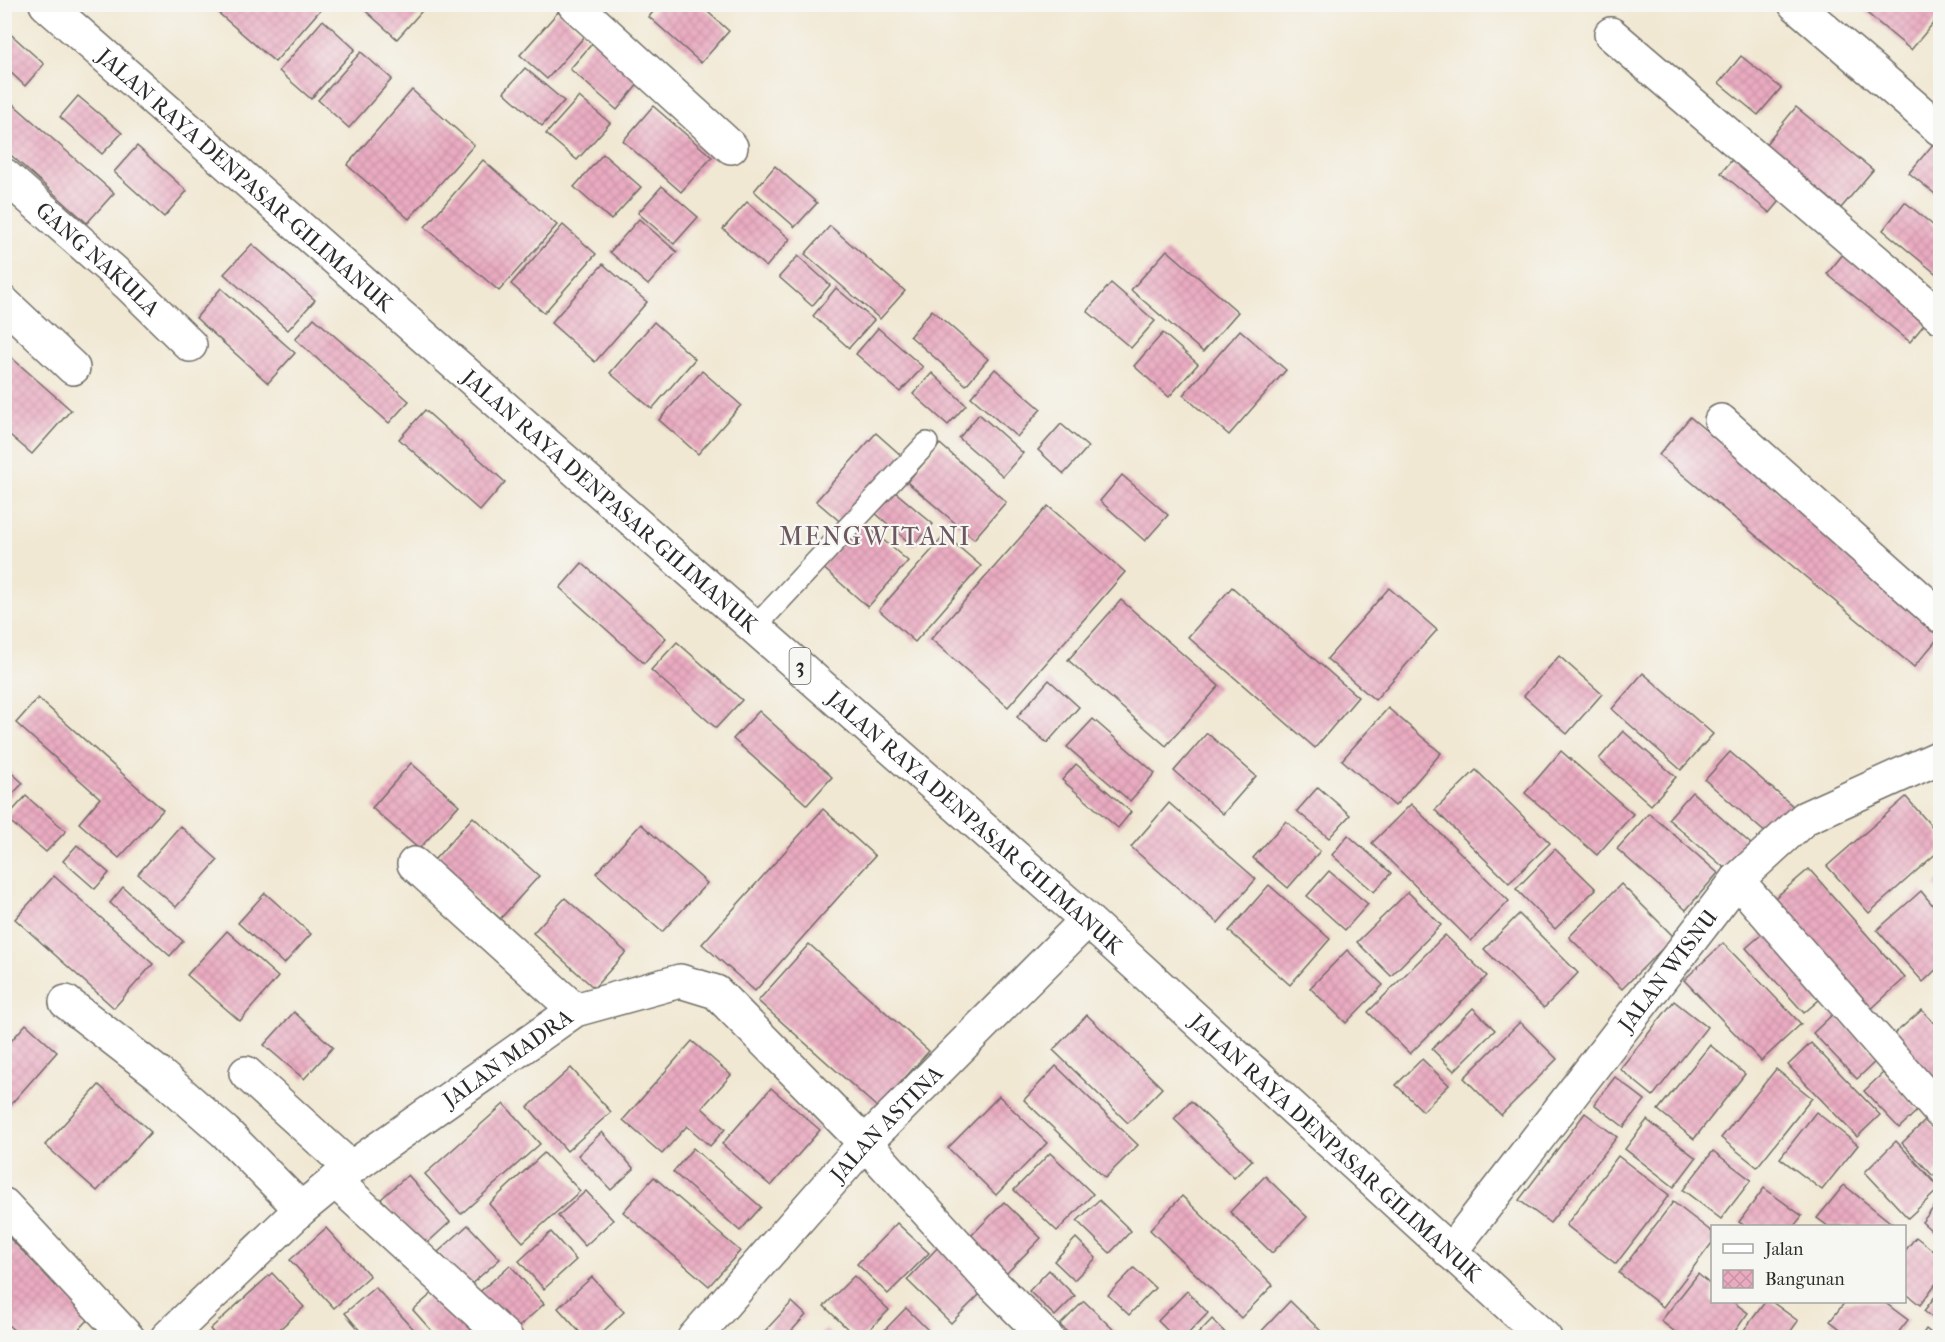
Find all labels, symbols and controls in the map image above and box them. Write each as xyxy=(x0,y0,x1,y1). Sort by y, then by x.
street label: JALAN RAYA DENPASAR-GILIMANUK xyxy=(90,42,399,318)
street label: GANG NAKULA xyxy=(30,197,165,322)
street label: JALAN RAYA DENPASAR-GILIMANUK xyxy=(455,363,764,639)
district label: MENGWITANI xyxy=(779,521,971,552)
road number: 3 xyxy=(790,648,810,684)
street label: JALAN RAYA DENPASAR-GILIMANUK xyxy=(820,684,1128,961)
street label: JALAN WISNU xyxy=(1612,905,1723,1038)
street label: JALAN MADRA xyxy=(436,1003,578,1114)
street label: JALAN RAYA DENPASAR-GILIMANUK xyxy=(1183,1007,1487,1288)
street label: JALAN ASTINA xyxy=(824,1060,949,1189)
legend xyxy=(1711,1225,1906,1303)
text: Jalan xyxy=(1763,1239,1804,1260)
text: Bangunan xyxy=(1765,1269,1845,1290)

